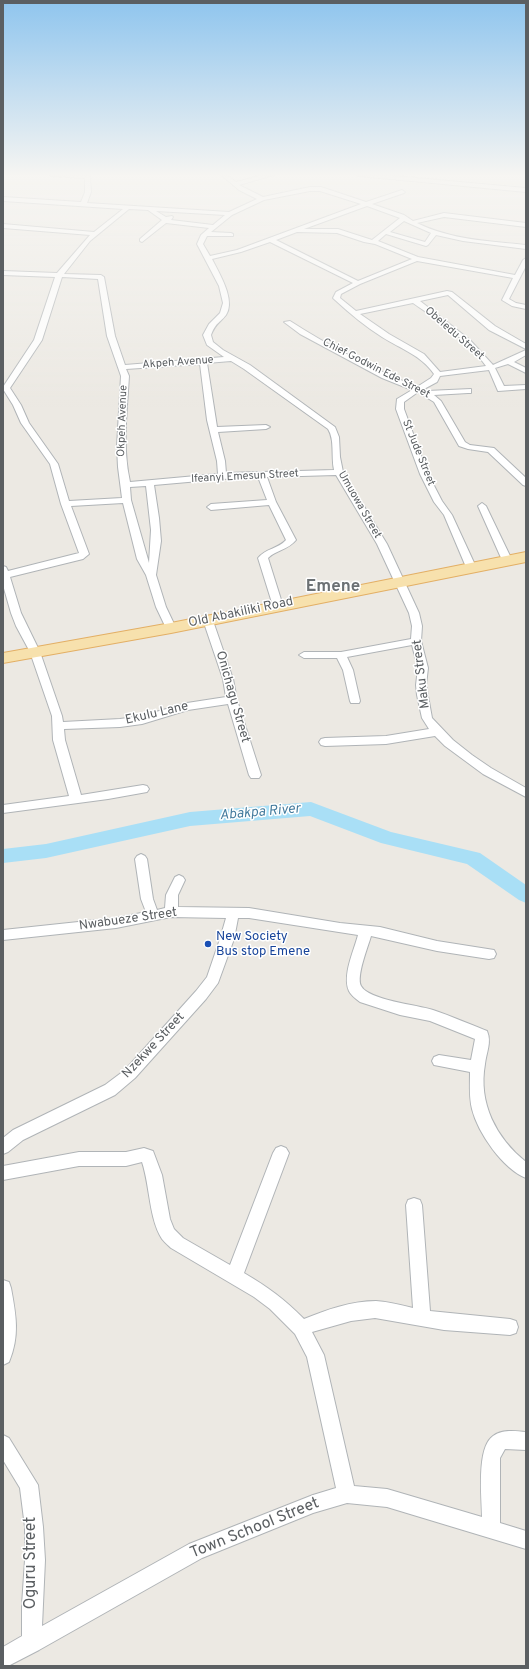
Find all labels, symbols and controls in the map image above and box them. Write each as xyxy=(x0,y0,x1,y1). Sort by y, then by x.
street label: Obeledu Street xyxy=(422,305,486,363)
street label: Chief Godwin Ede Street xyxy=(320,336,432,402)
street label: Akpeh Avenue xyxy=(142,354,214,372)
street label: Okpeh Avenue xyxy=(115,385,131,457)
street label: St Jude Street xyxy=(399,418,437,488)
street label: Ifeanyi Emesun Street xyxy=(191,468,299,486)
street label: Umuowa Street xyxy=(334,469,384,541)
district label: Emene xyxy=(306,578,360,598)
street label: Old Abakiliki Road xyxy=(187,594,295,632)
street label: Maku Street xyxy=(410,638,434,710)
street label: Onichagu Street xyxy=(211,649,253,745)
street label: Ekulu Lane xyxy=(124,699,190,729)
water label: Abakpa River xyxy=(219,801,301,825)
street label: Nwabueze Street xyxy=(78,905,178,935)
place label: New Society Bus stop Emene xyxy=(216,929,310,960)
marker: New Society Bus stop Emene xyxy=(203,939,213,949)
street label: Nzekwe Street xyxy=(120,1010,188,1082)
street label: Town School Street xyxy=(188,1494,322,1564)
street label: Oguru Street xyxy=(22,1517,42,1609)

